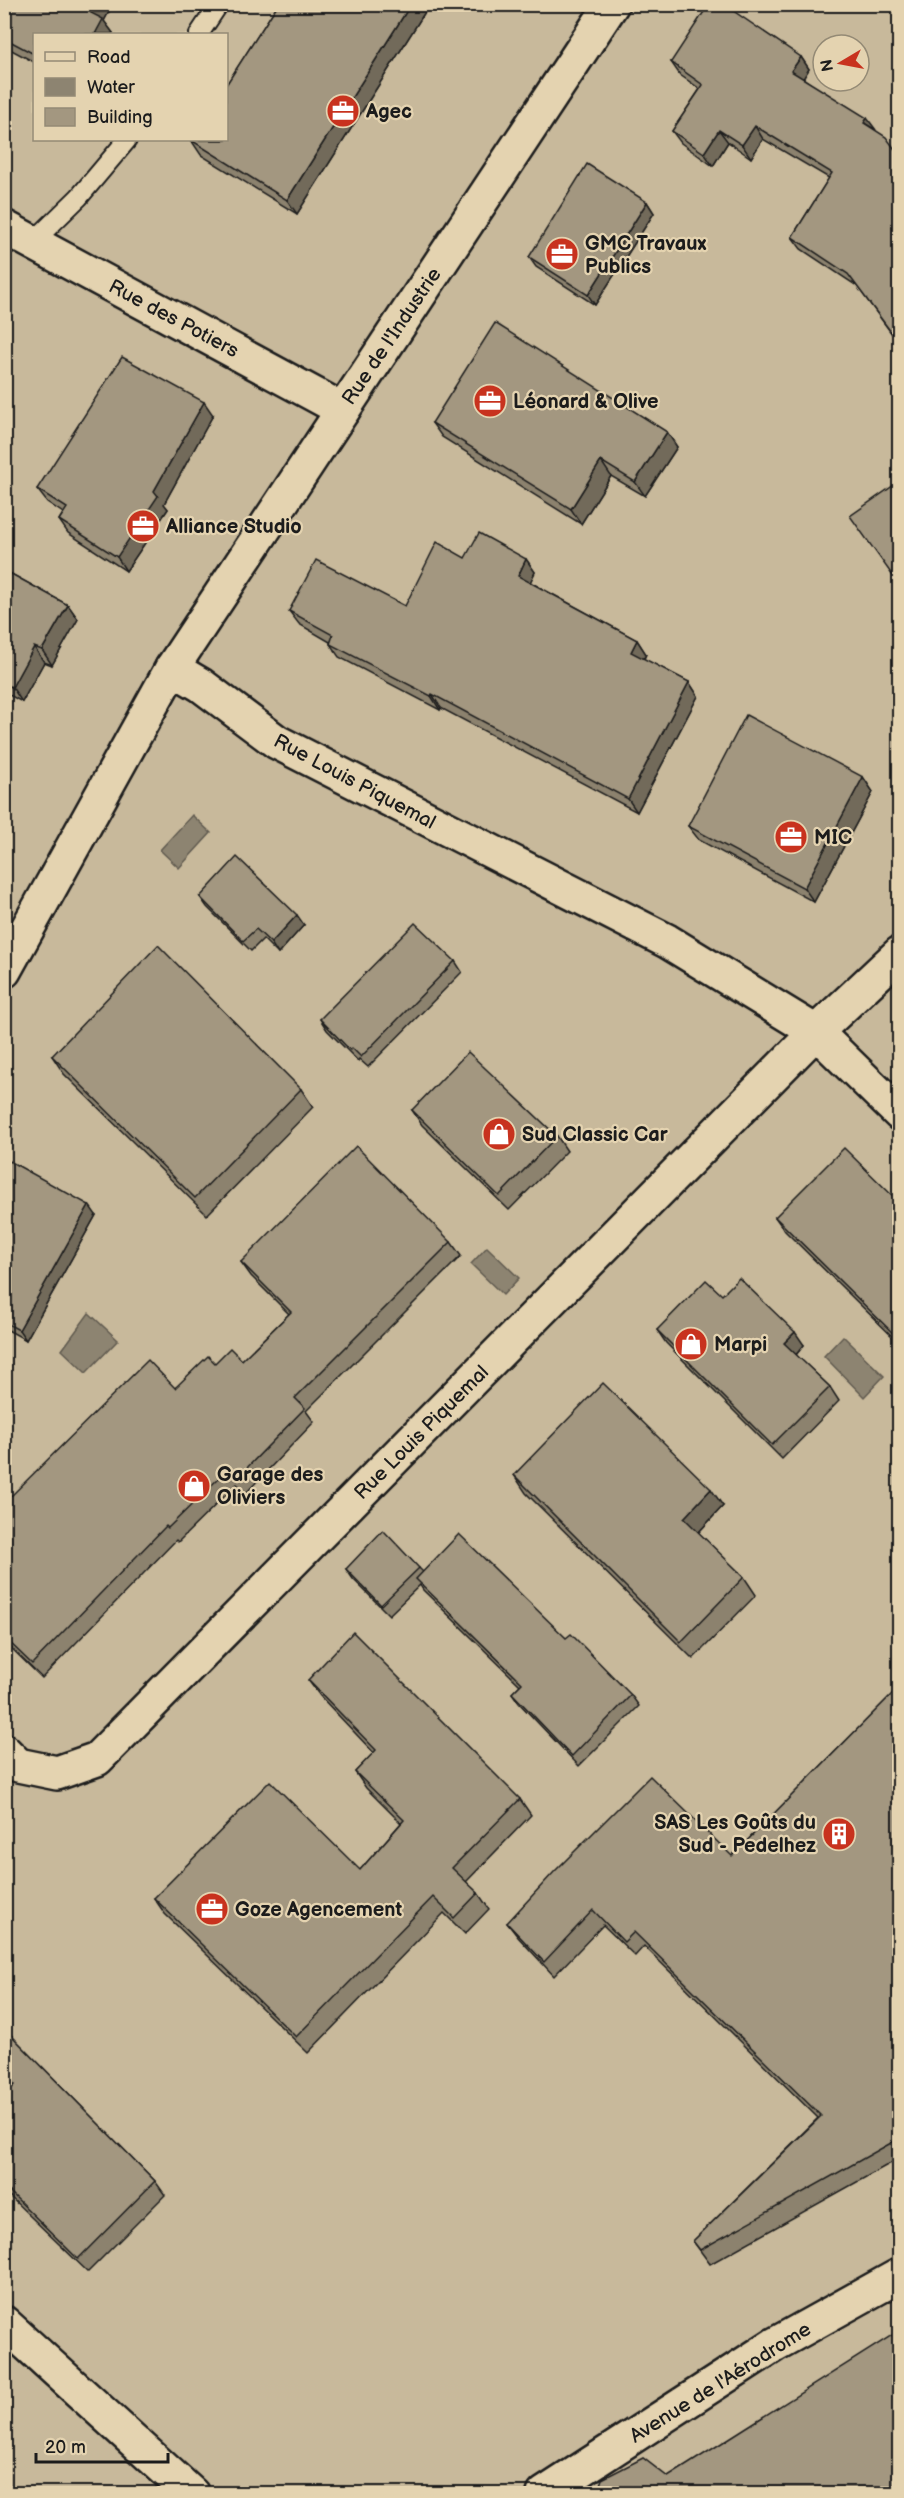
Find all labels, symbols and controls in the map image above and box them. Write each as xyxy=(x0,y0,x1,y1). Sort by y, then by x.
legend xyxy=(33,33,228,141)
north arrow xyxy=(811,33,871,93)
text: Road xyxy=(87,47,131,68)
text: N xyxy=(817,58,838,73)
text: Water xyxy=(87,77,135,98)
office icon: Agec xyxy=(325,93,361,129)
place label: Agec xyxy=(365,100,412,124)
text: Building xyxy=(87,107,153,128)
place label: GMC Travaux Publics xyxy=(585,232,706,279)
office icon: GMC Travaux Publics xyxy=(544,236,580,272)
street label: Rue de l'Industrie xyxy=(337,263,447,410)
street label: Rue des Potiers xyxy=(104,274,243,363)
office icon: Léonard & Olive xyxy=(472,383,508,419)
place label: Léonard & Olive xyxy=(513,390,659,414)
office icon: Alliance Studio xyxy=(125,508,161,544)
place label: Alliance Studio xyxy=(165,515,302,539)
street label: Rue Louis Piquemal xyxy=(269,729,440,835)
office icon: MIC xyxy=(773,819,809,855)
place label: MIC xyxy=(814,826,852,850)
shop icon: Sud Classic Car xyxy=(481,1116,517,1152)
place label: Sud Classic Car xyxy=(522,1123,669,1147)
shop icon: Marpi xyxy=(673,1326,709,1362)
place label: Marpi xyxy=(714,1333,767,1357)
street label: Rue Louis Piquemal xyxy=(350,1361,494,1505)
place label: Garage des Oliviers xyxy=(217,1463,324,1510)
shop icon: Garage des Oliviers xyxy=(176,1468,212,1504)
place label: SAS Les Goûts du Sud - Pedelhez xyxy=(654,1811,816,1858)
building icon: SAS Les Goûts du Sud - Pedelhez xyxy=(821,1816,857,1852)
office icon: Goze Agencement xyxy=(194,1891,230,1927)
place label: Goze Agencement xyxy=(235,1898,402,1922)
street label: Avenue de l'Aérodrome xyxy=(626,2317,816,2448)
scale bar xyxy=(36,2426,168,2464)
text: 20 m xyxy=(45,2437,86,2458)

